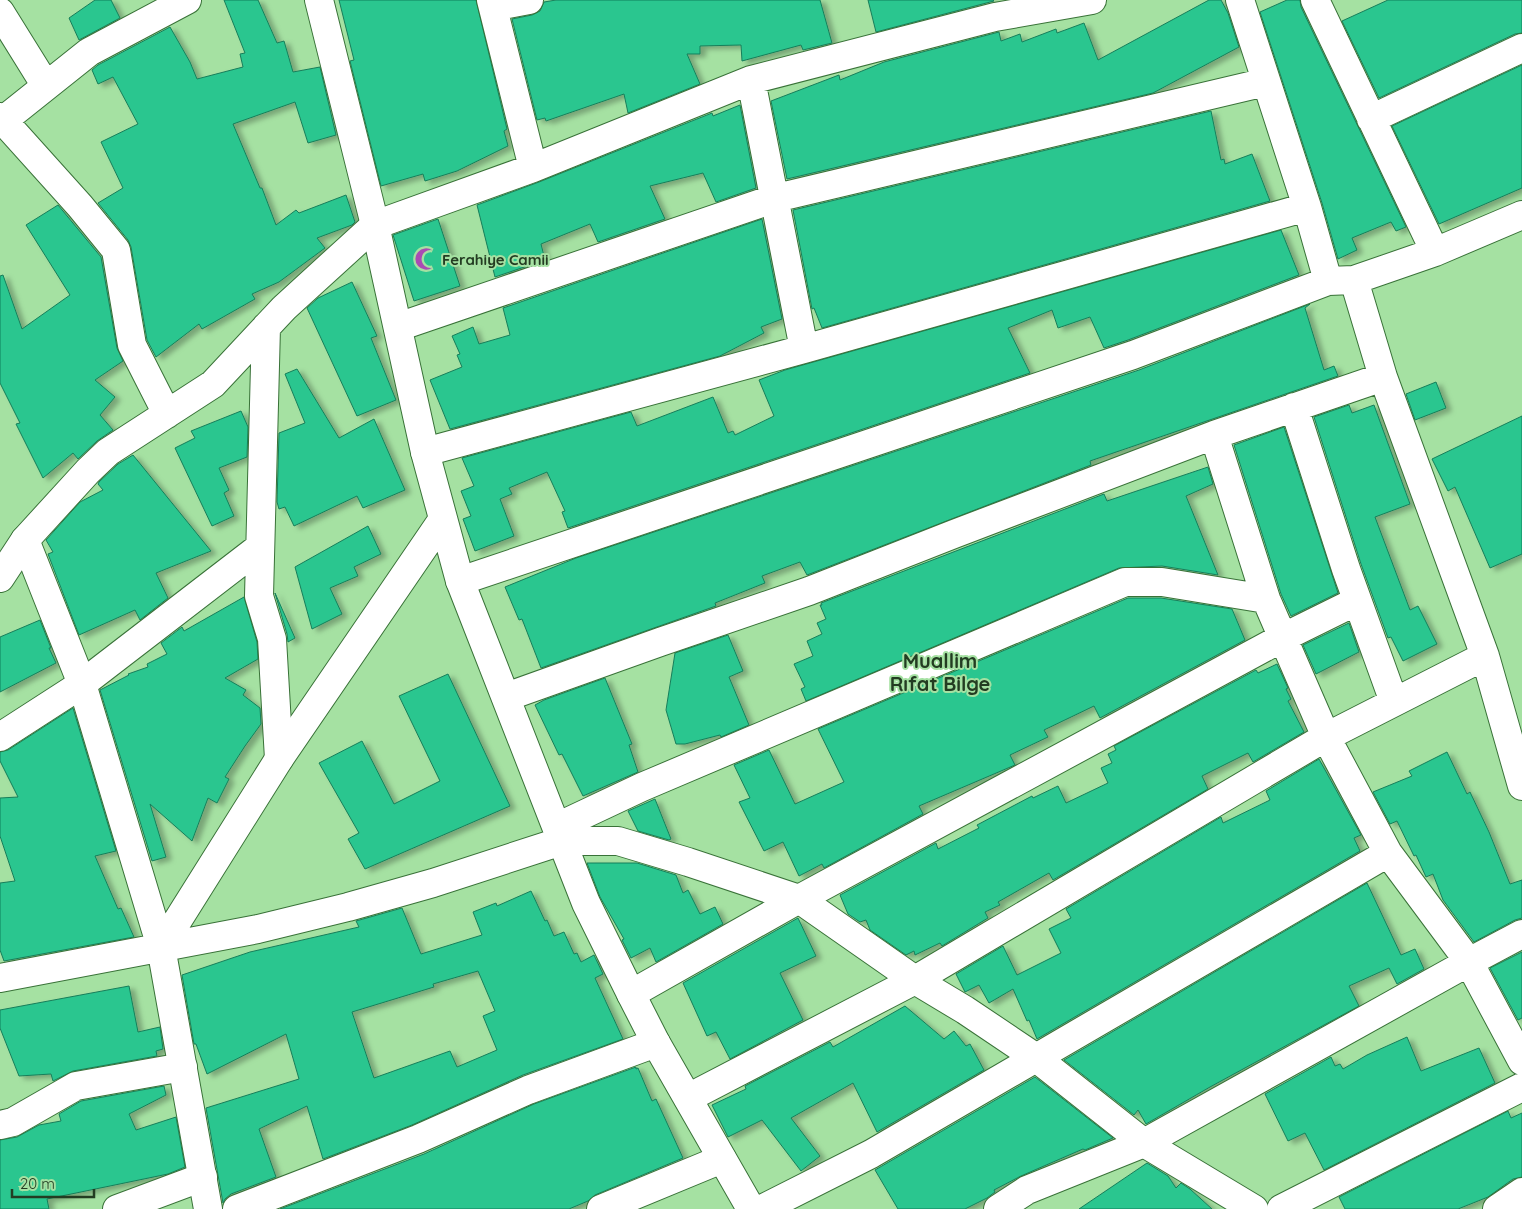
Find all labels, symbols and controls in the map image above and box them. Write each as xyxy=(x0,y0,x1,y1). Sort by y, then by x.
mosque icon: Ferahiye Camii xyxy=(413,246,439,272)
place label: Ferahiye Camii xyxy=(442,250,549,269)
district label: Muallim Rıfat Bilge xyxy=(890,648,990,696)
scale bar xyxy=(12,1166,95,1198)
text: 20 m xyxy=(20,1174,55,1193)

